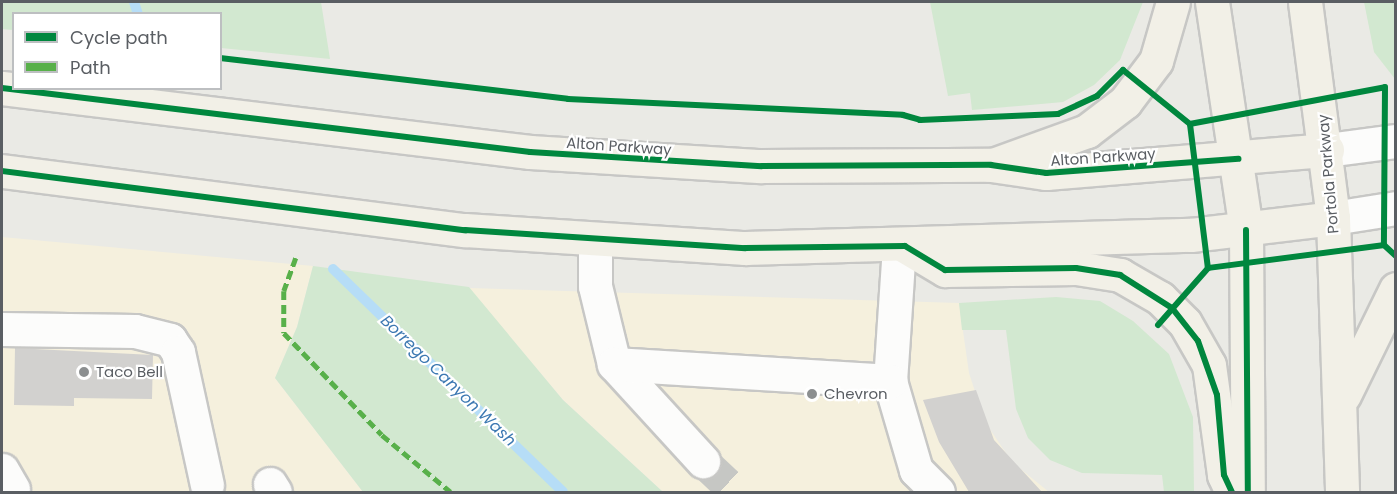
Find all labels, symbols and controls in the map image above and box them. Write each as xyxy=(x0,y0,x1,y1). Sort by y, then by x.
legend xyxy=(12,12,222,90)
text: Cycle path xyxy=(70,25,168,50)
text: Path xyxy=(70,55,111,80)
street label: Portola Parkway xyxy=(1314,114,1342,234)
street label: Alton Parkway xyxy=(566,133,672,159)
street label: Alton Parkway xyxy=(1050,144,1156,170)
water label: Borrego Canyon Wash xyxy=(376,311,520,451)
place label: Taco Bell xyxy=(96,363,163,381)
marker: Taco Bell xyxy=(77,365,91,379)
place label: Chevron xyxy=(824,385,888,403)
marker: Chevron xyxy=(805,387,819,401)

